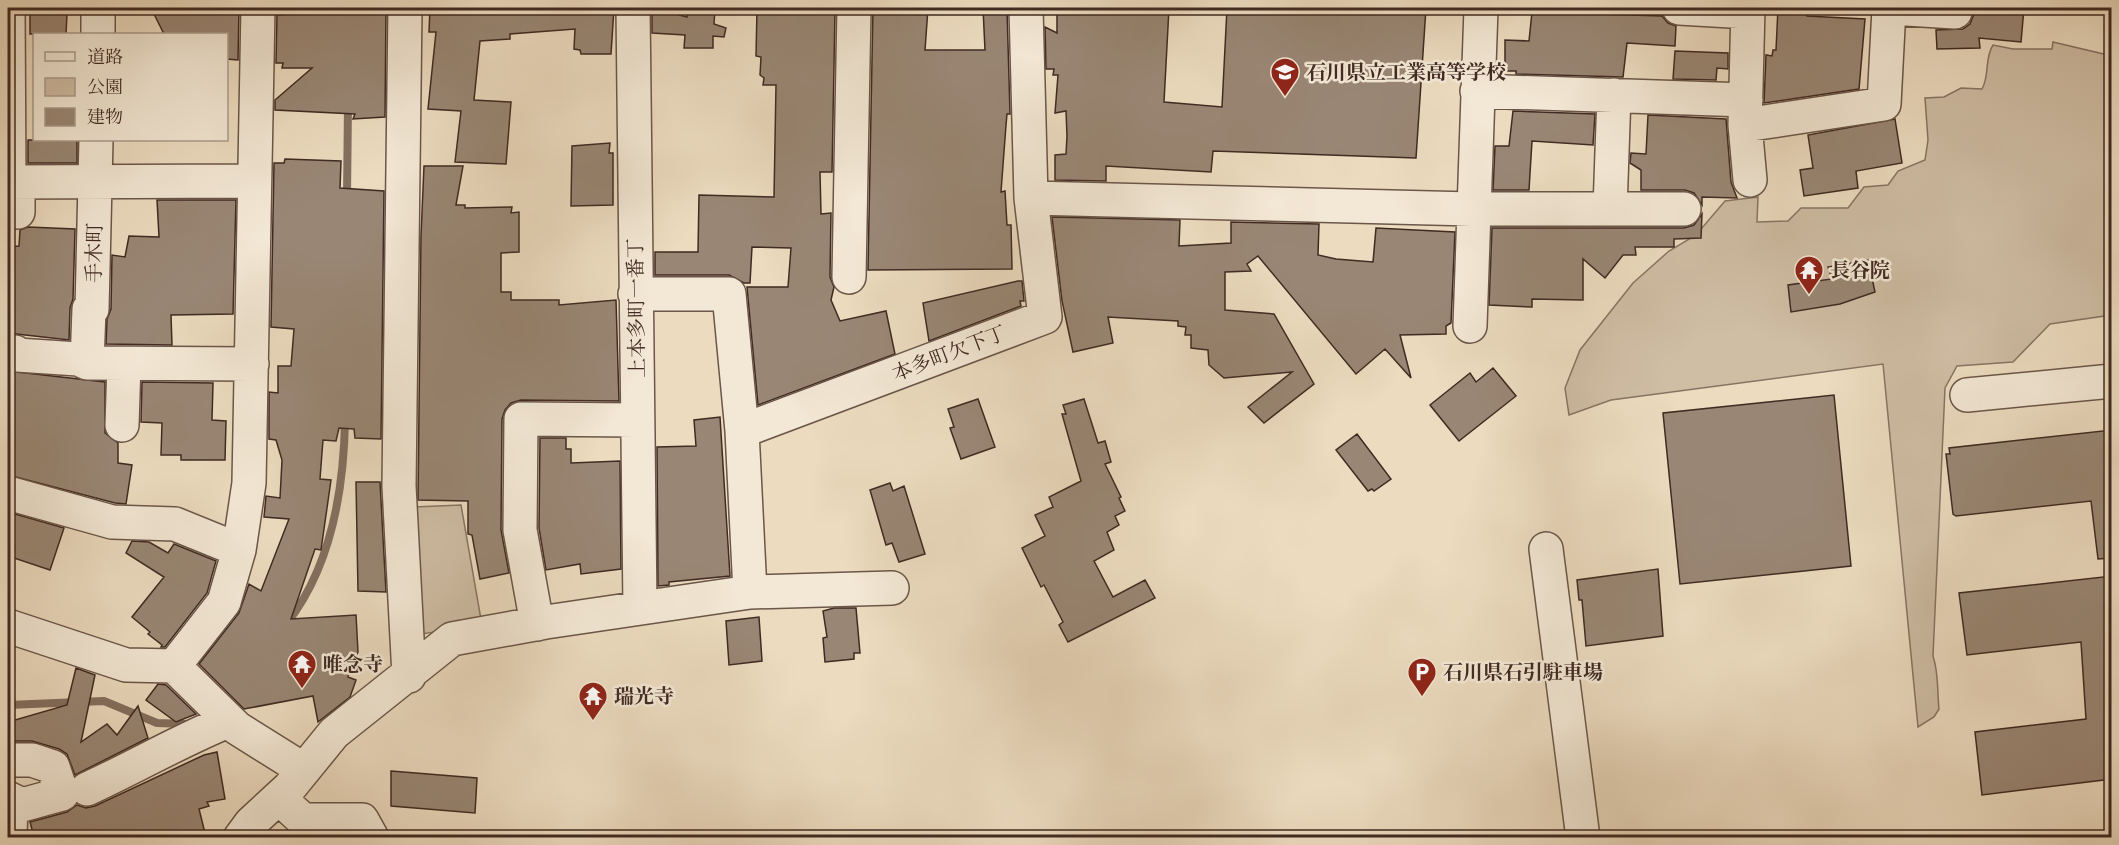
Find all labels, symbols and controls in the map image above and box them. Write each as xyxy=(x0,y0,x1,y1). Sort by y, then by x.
legend xyxy=(33,33,228,141)
text: 道路 xyxy=(87,46,123,69)
school or university icon: 石川県立工業高等学校 xyxy=(1269,56,1301,98)
place label: 石川県立工業高等学校 xyxy=(1306,61,1506,86)
text: 公園 xyxy=(87,76,123,99)
text: 建物 xyxy=(87,106,123,129)
street label: 手木町 xyxy=(82,223,109,283)
street label: 上本多町一番丁 xyxy=(624,238,651,378)
temple icon: 長谷院 xyxy=(1793,254,1825,296)
place label: 長谷院 xyxy=(1830,259,1890,284)
street label: 本多町欠下丁 xyxy=(889,321,1010,388)
temple icon: 唯念寺 xyxy=(286,648,318,690)
place label: 唯念寺 xyxy=(323,653,383,678)
parking icon: 石川県石引駐車場 xyxy=(1406,656,1438,698)
place label: 石川県石引駐車場 xyxy=(1443,661,1603,686)
temple icon: 瑞光寺 xyxy=(577,680,609,722)
place label: 瑞光寺 xyxy=(614,685,674,710)

